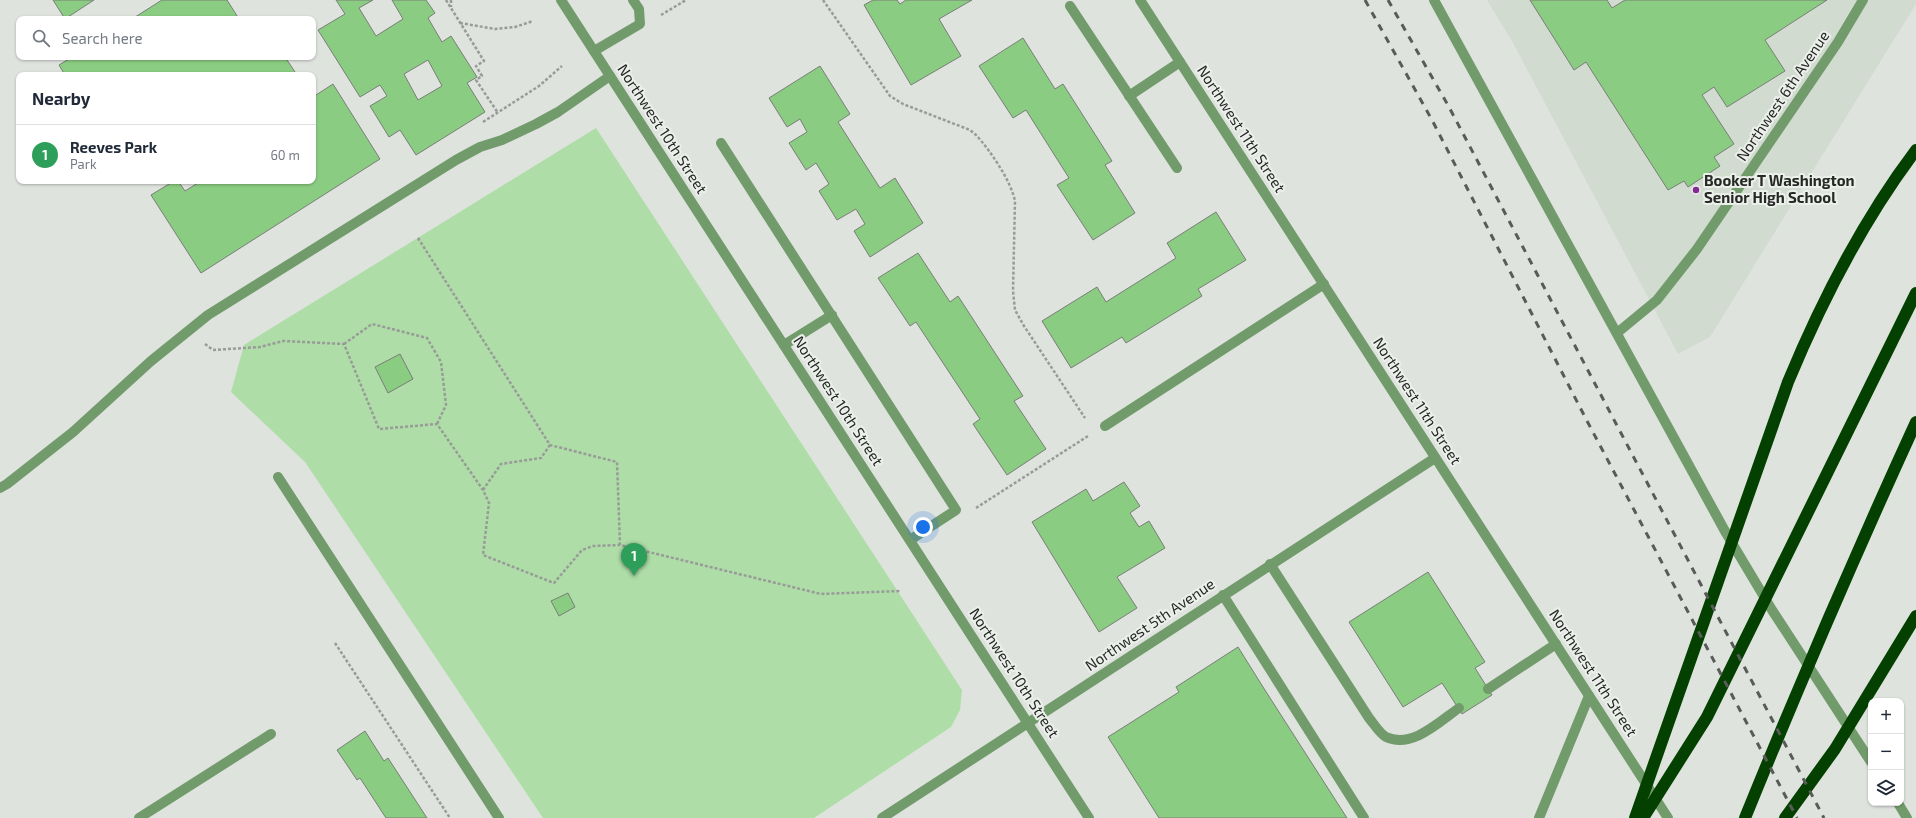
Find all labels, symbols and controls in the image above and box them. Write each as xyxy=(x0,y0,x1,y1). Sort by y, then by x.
search box xyxy=(16,16,316,60)
icon: search xyxy=(30,27,52,49)
street label: Northwest 6th Avenue xyxy=(1732,27,1832,164)
text: Search here xyxy=(62,29,143,47)
street label: Northwest 10th Street xyxy=(614,60,712,197)
street label: Northwest 11th Street xyxy=(1194,61,1290,196)
text: Nearby xyxy=(32,88,90,108)
text: Reeves Park xyxy=(70,138,157,156)
text: 1 xyxy=(42,147,48,163)
text: 60 m xyxy=(270,147,300,163)
text: Park xyxy=(70,156,97,172)
place label: Booker T Washington Senior High School xyxy=(1704,171,1855,206)
marker: Booker T Washington Senior High School xyxy=(1691,185,1701,195)
street label: Northwest 10th Street xyxy=(790,332,888,469)
street label: Northwest 11th Street xyxy=(1370,333,1466,468)
your location xyxy=(913,517,933,537)
pin: 1 xyxy=(621,543,647,576)
street label: Northwest 5th Avenue xyxy=(1081,574,1218,674)
street label: Northwest 10th Street xyxy=(966,604,1064,741)
street label: Northwest 11th Street xyxy=(1546,605,1642,740)
map controls xyxy=(1868,698,1904,806)
button: + xyxy=(1868,698,1904,734)
button: − xyxy=(1868,734,1904,770)
button: layers xyxy=(1868,770,1904,806)

